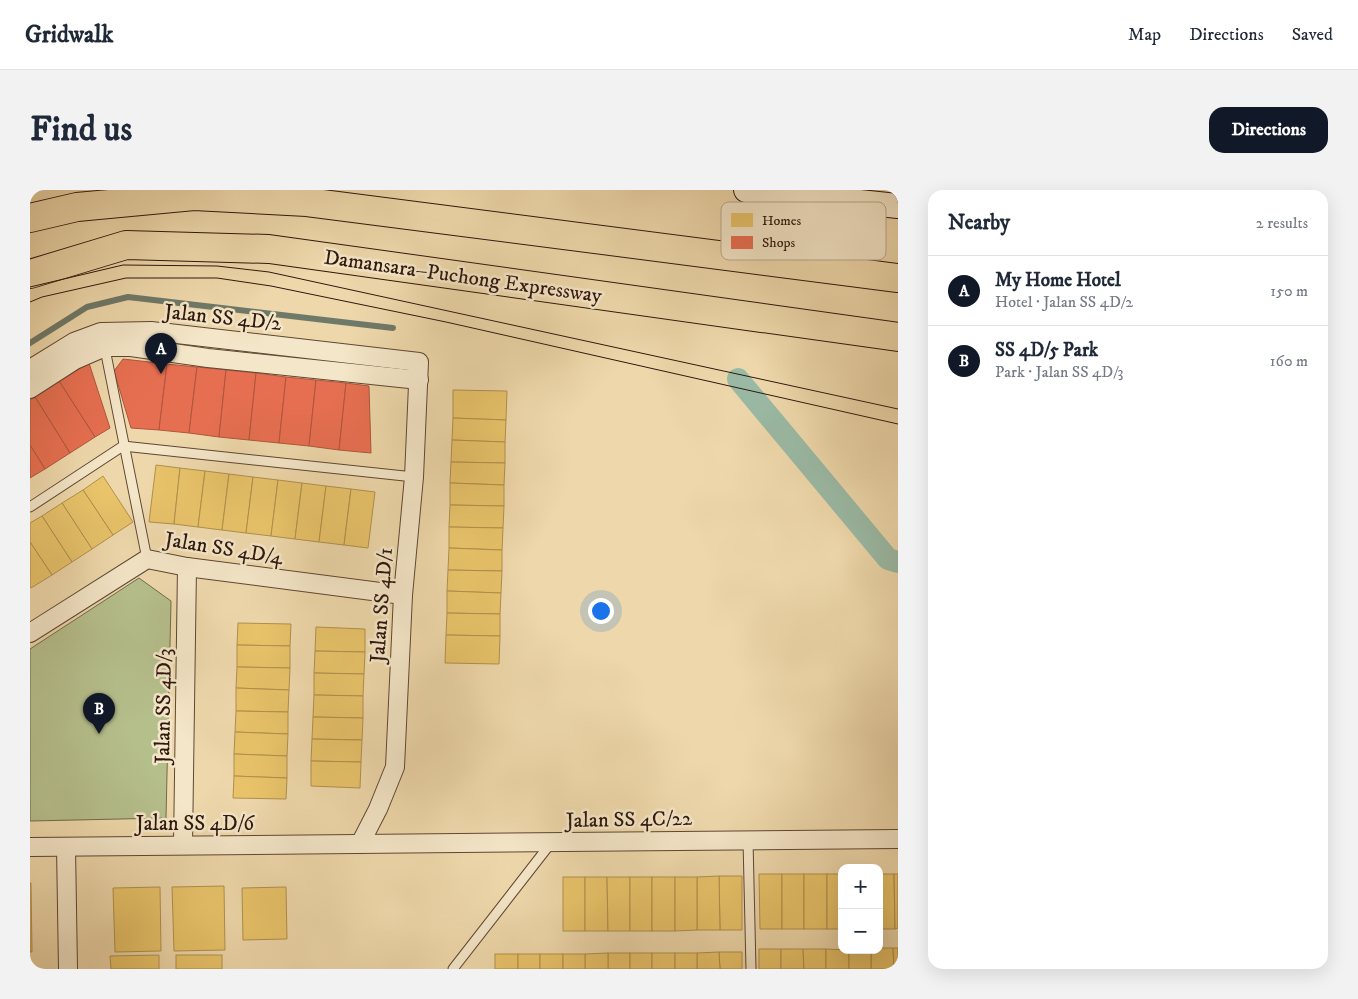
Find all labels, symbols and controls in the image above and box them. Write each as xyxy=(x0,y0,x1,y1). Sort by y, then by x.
text: Gridwalk xyxy=(25,20,113,50)
text: Map xyxy=(1128,24,1161,46)
text: Directions xyxy=(1189,24,1264,46)
text: Saved xyxy=(1292,24,1333,46)
button: Directions xyxy=(1209,107,1328,153)
text: Find us xyxy=(30,108,132,152)
legend xyxy=(721,202,886,260)
text: Nearby xyxy=(948,210,1010,236)
text: Homes xyxy=(762,212,802,230)
text: 2 results xyxy=(1256,213,1308,233)
text: Shops xyxy=(762,234,795,252)
street label: Damansara–Puchong Expressway xyxy=(322,245,605,310)
text: My Home Hotel xyxy=(995,269,1121,292)
text: A xyxy=(959,281,969,301)
text: 150 m xyxy=(1270,281,1308,301)
text: Hotel · Jalan SS 4D/2 xyxy=(995,292,1133,312)
street label: Jalan SS 4D/2 xyxy=(161,299,284,337)
pin: A xyxy=(145,333,177,374)
text: SS 4D/5 Park xyxy=(995,339,1098,362)
text: B xyxy=(959,351,969,371)
text: 160 m xyxy=(1270,351,1308,371)
text: Park · Jalan SS 4D/3 xyxy=(995,362,1124,382)
street label: Jalan SS 4D/4 xyxy=(161,527,286,571)
street label: Jalan SS 4D/1 xyxy=(365,547,399,665)
your location xyxy=(588,598,614,624)
street label: Jalan SS 4D/3 xyxy=(150,648,178,766)
pin: B xyxy=(83,693,115,734)
street label: Jalan SS 4C/22 xyxy=(564,806,693,834)
street label: Jalan SS 4D/6 xyxy=(134,811,255,837)
map controls xyxy=(838,864,883,954)
button: + xyxy=(838,864,883,909)
button: − xyxy=(838,909,883,954)

